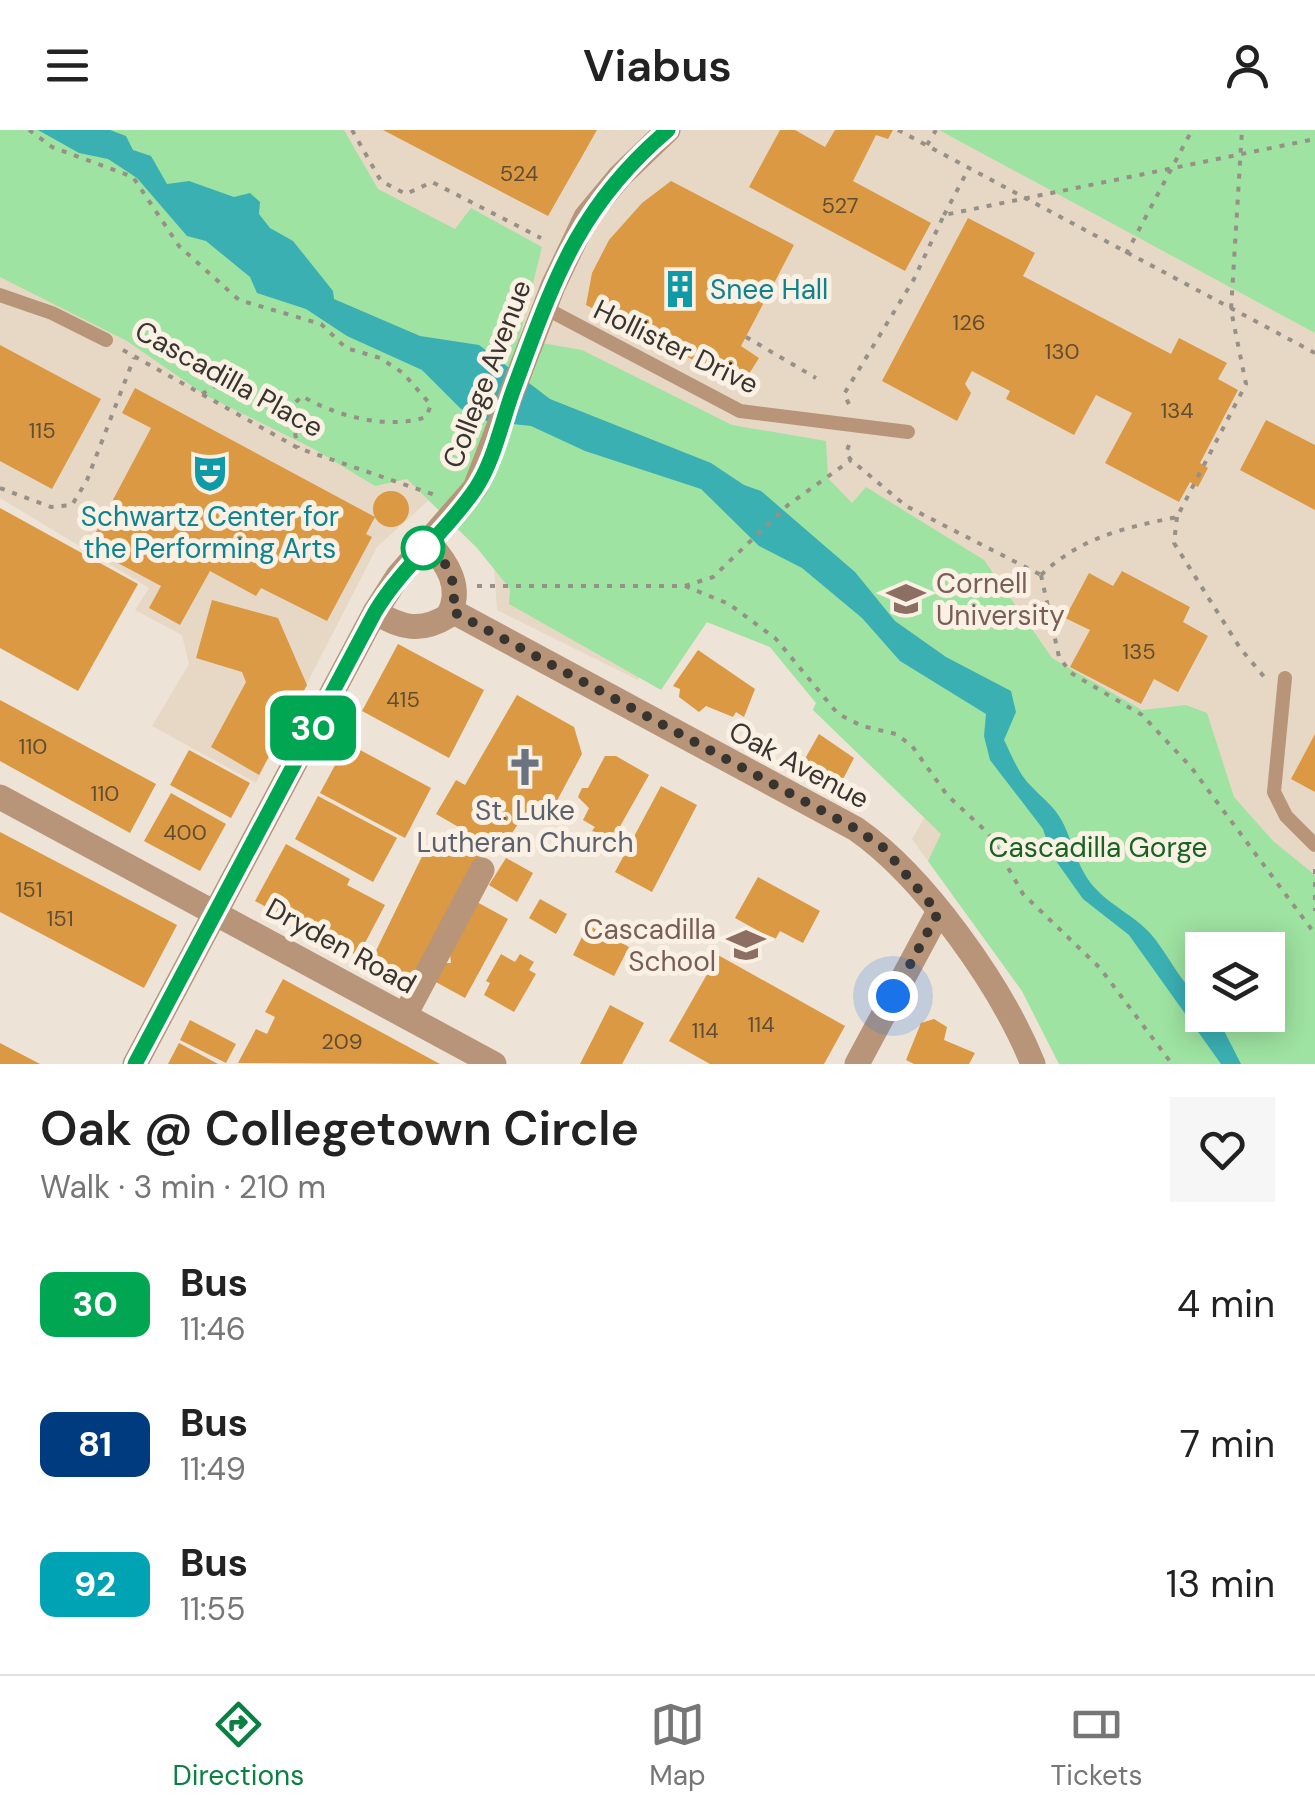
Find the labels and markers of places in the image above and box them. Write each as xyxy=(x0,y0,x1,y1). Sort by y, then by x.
building icon: Snee Hall xyxy=(659,268,701,310)
place label: Snee Hall xyxy=(710,271,828,308)
theatre icon: Schwartz Center for the Performing Arts xyxy=(189,452,231,494)
place label: Schwartz Center for the Performing Arts xyxy=(81,498,339,567)
unlabelled marker xyxy=(402,527,444,569)
place label: Cornell University xyxy=(936,565,1065,634)
school or university icon: Cornell University xyxy=(885,578,927,620)
church icon: St. Luke Lutheran Church xyxy=(504,746,546,788)
place label: St. Luke Lutheran Church xyxy=(416,792,634,861)
place label: Cascadilla School xyxy=(583,911,716,980)
school or university icon: Cascadilla School xyxy=(725,924,767,966)

